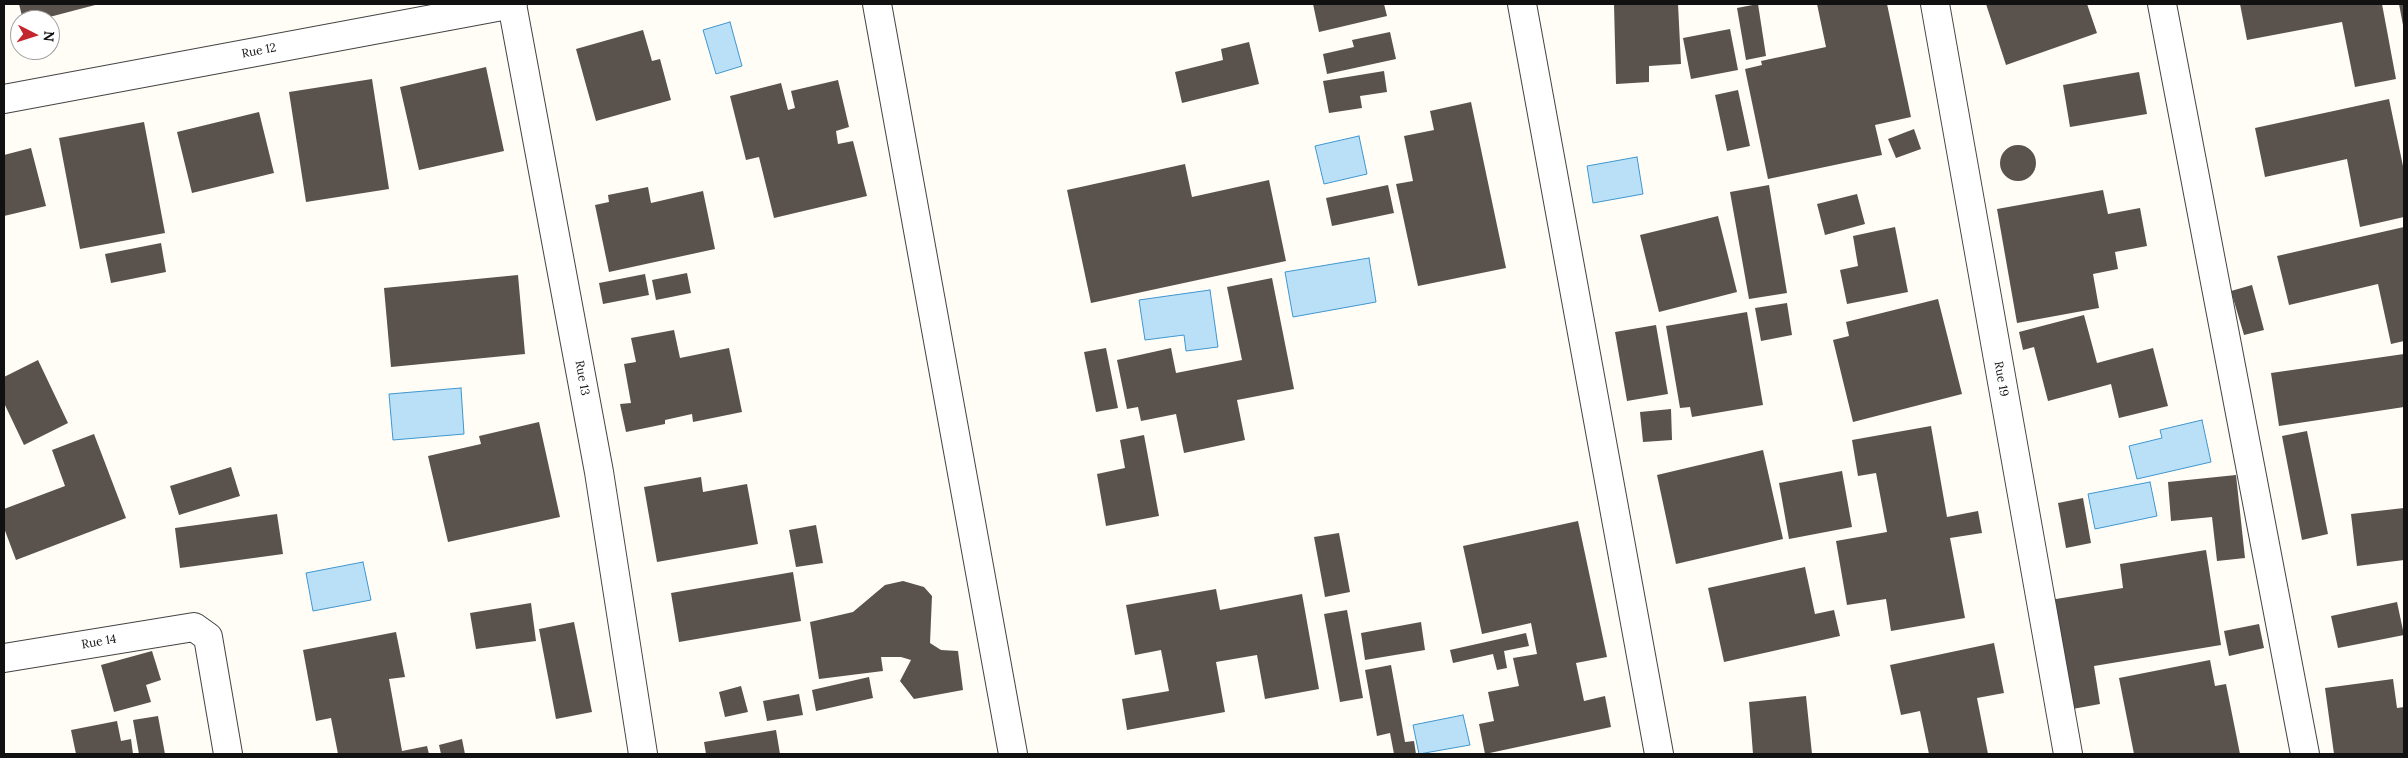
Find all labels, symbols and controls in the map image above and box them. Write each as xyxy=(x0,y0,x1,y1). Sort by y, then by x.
north arrow xyxy=(10,10,60,60)
text: N xyxy=(40,30,58,42)
street label: Rue 12 xyxy=(240,41,278,61)
street label: Rue 13 xyxy=(572,359,592,397)
street label: Rue 19 xyxy=(1991,360,2011,398)
street label: Rue 14 xyxy=(80,632,118,652)

